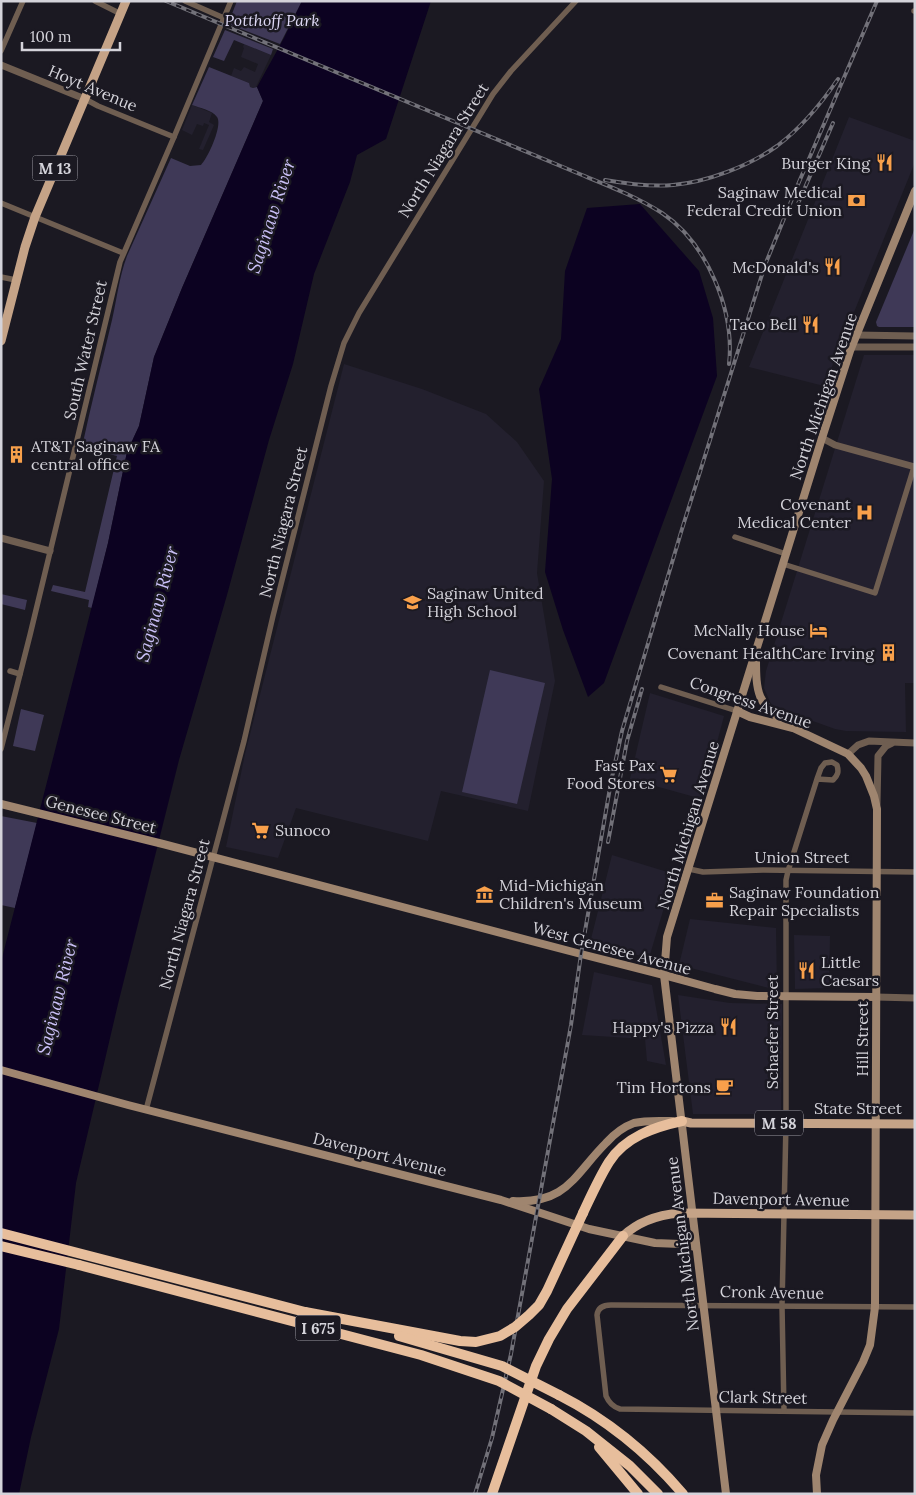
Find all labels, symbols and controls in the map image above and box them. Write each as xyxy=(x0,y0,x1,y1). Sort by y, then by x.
park label: Potthoff Park xyxy=(225,10,320,30)
scale bar xyxy=(22,20,120,52)
text: 100 m xyxy=(30,27,71,46)
street label: Hoyt Avenue xyxy=(46,60,141,116)
street label: North Niagara Street xyxy=(393,78,493,221)
place label: Burger King xyxy=(781,153,871,173)
restaurant icon: Burger King xyxy=(874,153,894,173)
water label: Saginaw River xyxy=(242,155,301,276)
road number: M 13 xyxy=(32,156,78,180)
place label: Saginaw Medical Federal Credit Union xyxy=(686,182,842,220)
bank icon: Saginaw Medical Federal Credit Union xyxy=(846,191,866,211)
place label: McDonald's xyxy=(732,257,819,277)
restaurant icon: McDonald's xyxy=(823,257,843,277)
street label: South Water Street xyxy=(59,277,111,422)
street label: North Michigan Avenue xyxy=(785,309,861,482)
place label: Taco Bell xyxy=(730,314,797,334)
restaurant icon: Taco Bell xyxy=(801,314,821,334)
place label: AT&T Saginaw FA central office xyxy=(30,436,161,474)
street label: North Niagara Street xyxy=(255,444,312,600)
building icon: AT&T Saginaw FA central office xyxy=(7,445,27,465)
place label: Covenant Medical Center xyxy=(737,494,852,532)
hospital icon: Covenant Medical Center xyxy=(855,503,875,523)
water label: Saginaw River xyxy=(131,543,184,664)
place label: Saginaw United High School xyxy=(427,583,544,621)
school or university icon: Saginaw United High School xyxy=(403,592,423,612)
place label: McNally House xyxy=(693,620,805,640)
hotel icon: McNally House xyxy=(809,620,829,640)
place label: Covenant HealthCare Irving xyxy=(667,643,875,663)
building icon: Covenant HealthCare Irving xyxy=(878,643,898,663)
street label: Congress Avenue xyxy=(687,672,815,732)
street label: North Michigan Avenue xyxy=(653,738,723,912)
place label: Fast Pax Food Stores xyxy=(567,755,656,793)
supermarket icon: Fast Pax Food Stores xyxy=(659,764,679,784)
street label: Genesee Street xyxy=(44,791,159,838)
supermarket icon: Sunoco xyxy=(251,820,271,840)
place label: Sunoco xyxy=(275,820,330,840)
street label: North Niagara Street xyxy=(154,836,214,992)
street label: Union Street xyxy=(755,847,850,867)
place label: Mid-Michigan Children's Museum xyxy=(499,875,642,913)
place label: Saginaw Foundation Repair Specialists xyxy=(729,882,880,920)
museum icon: Mid-Michigan Children's Museum xyxy=(475,884,495,904)
office icon: Saginaw Foundation Repair Specialists xyxy=(705,891,725,911)
street label: West Genesee Avenue xyxy=(530,917,694,979)
water label: Saginaw River xyxy=(31,936,83,1057)
place label: Little Caesars xyxy=(821,952,879,990)
restaurant icon: Little Caesars xyxy=(797,961,817,981)
street label: Schaefer Street xyxy=(762,974,782,1089)
street label: Hill Street xyxy=(852,1001,872,1077)
place label: Happy's Pizza xyxy=(612,1017,714,1037)
restaurant icon: Happy's Pizza xyxy=(718,1017,738,1037)
place label: Tim Hortons xyxy=(617,1077,711,1097)
cafe icon: Tim Hortons xyxy=(715,1077,735,1097)
street label: State Street xyxy=(814,1098,903,1118)
road number: M 58 xyxy=(755,1110,803,1136)
street label: Davenport Avenue xyxy=(311,1128,449,1180)
street label: North Michigan Avenue xyxy=(661,1155,703,1332)
street label: Davenport Avenue xyxy=(712,1188,850,1210)
street label: Cronk Avenue xyxy=(720,1281,825,1303)
road number: I 675 xyxy=(296,1316,340,1340)
street label: Clark Street xyxy=(718,1386,808,1408)

